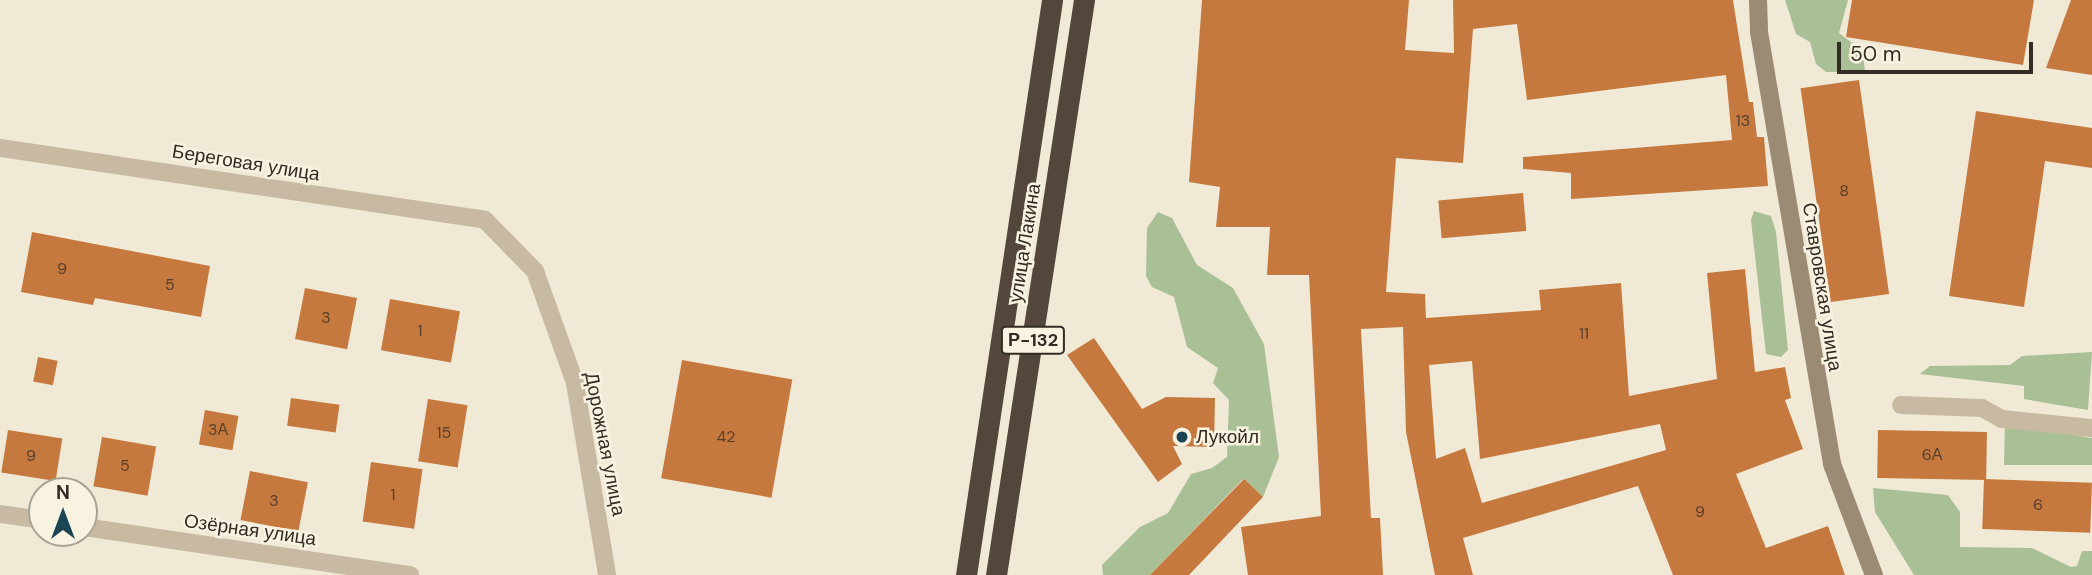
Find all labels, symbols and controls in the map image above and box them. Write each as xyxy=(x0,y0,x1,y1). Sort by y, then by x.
scale bar xyxy=(1840,28,2036,72)
text: 50 m xyxy=(1850,40,1901,68)
house number: 13 xyxy=(1736,111,1750,131)
street label: Береговая улица xyxy=(171,140,321,186)
house number: 8 xyxy=(1839,181,1849,201)
street label: улица Лакина xyxy=(1004,182,1046,304)
street label: Ставровская улица xyxy=(1797,201,1847,373)
house number: 9 xyxy=(57,259,67,279)
house number: 5 xyxy=(165,275,175,295)
house number: 3 xyxy=(321,308,331,328)
house number: 1 xyxy=(418,321,422,341)
house number: 11 xyxy=(1579,324,1589,344)
road number: Р-132 xyxy=(1000,326,1066,354)
street label: Дорожная улица xyxy=(580,370,630,518)
house number: 3А xyxy=(208,420,228,440)
house number: 15 xyxy=(437,423,451,443)
place label: Лукойл xyxy=(1196,426,1259,448)
house number: 42 xyxy=(717,427,735,447)
marker: Лукойл xyxy=(1174,429,1190,445)
house number: 6А xyxy=(1922,445,1942,465)
house number: 9 xyxy=(26,446,36,466)
house number: 5 xyxy=(120,456,130,476)
north arrow xyxy=(28,477,98,547)
text: N xyxy=(56,480,70,505)
house number: 1 xyxy=(391,485,395,505)
house number: 3 xyxy=(269,491,279,511)
house number: 6 xyxy=(2033,495,2043,515)
house number: 9 xyxy=(1695,502,1705,522)
street label: Озёрная улица xyxy=(182,509,318,551)

